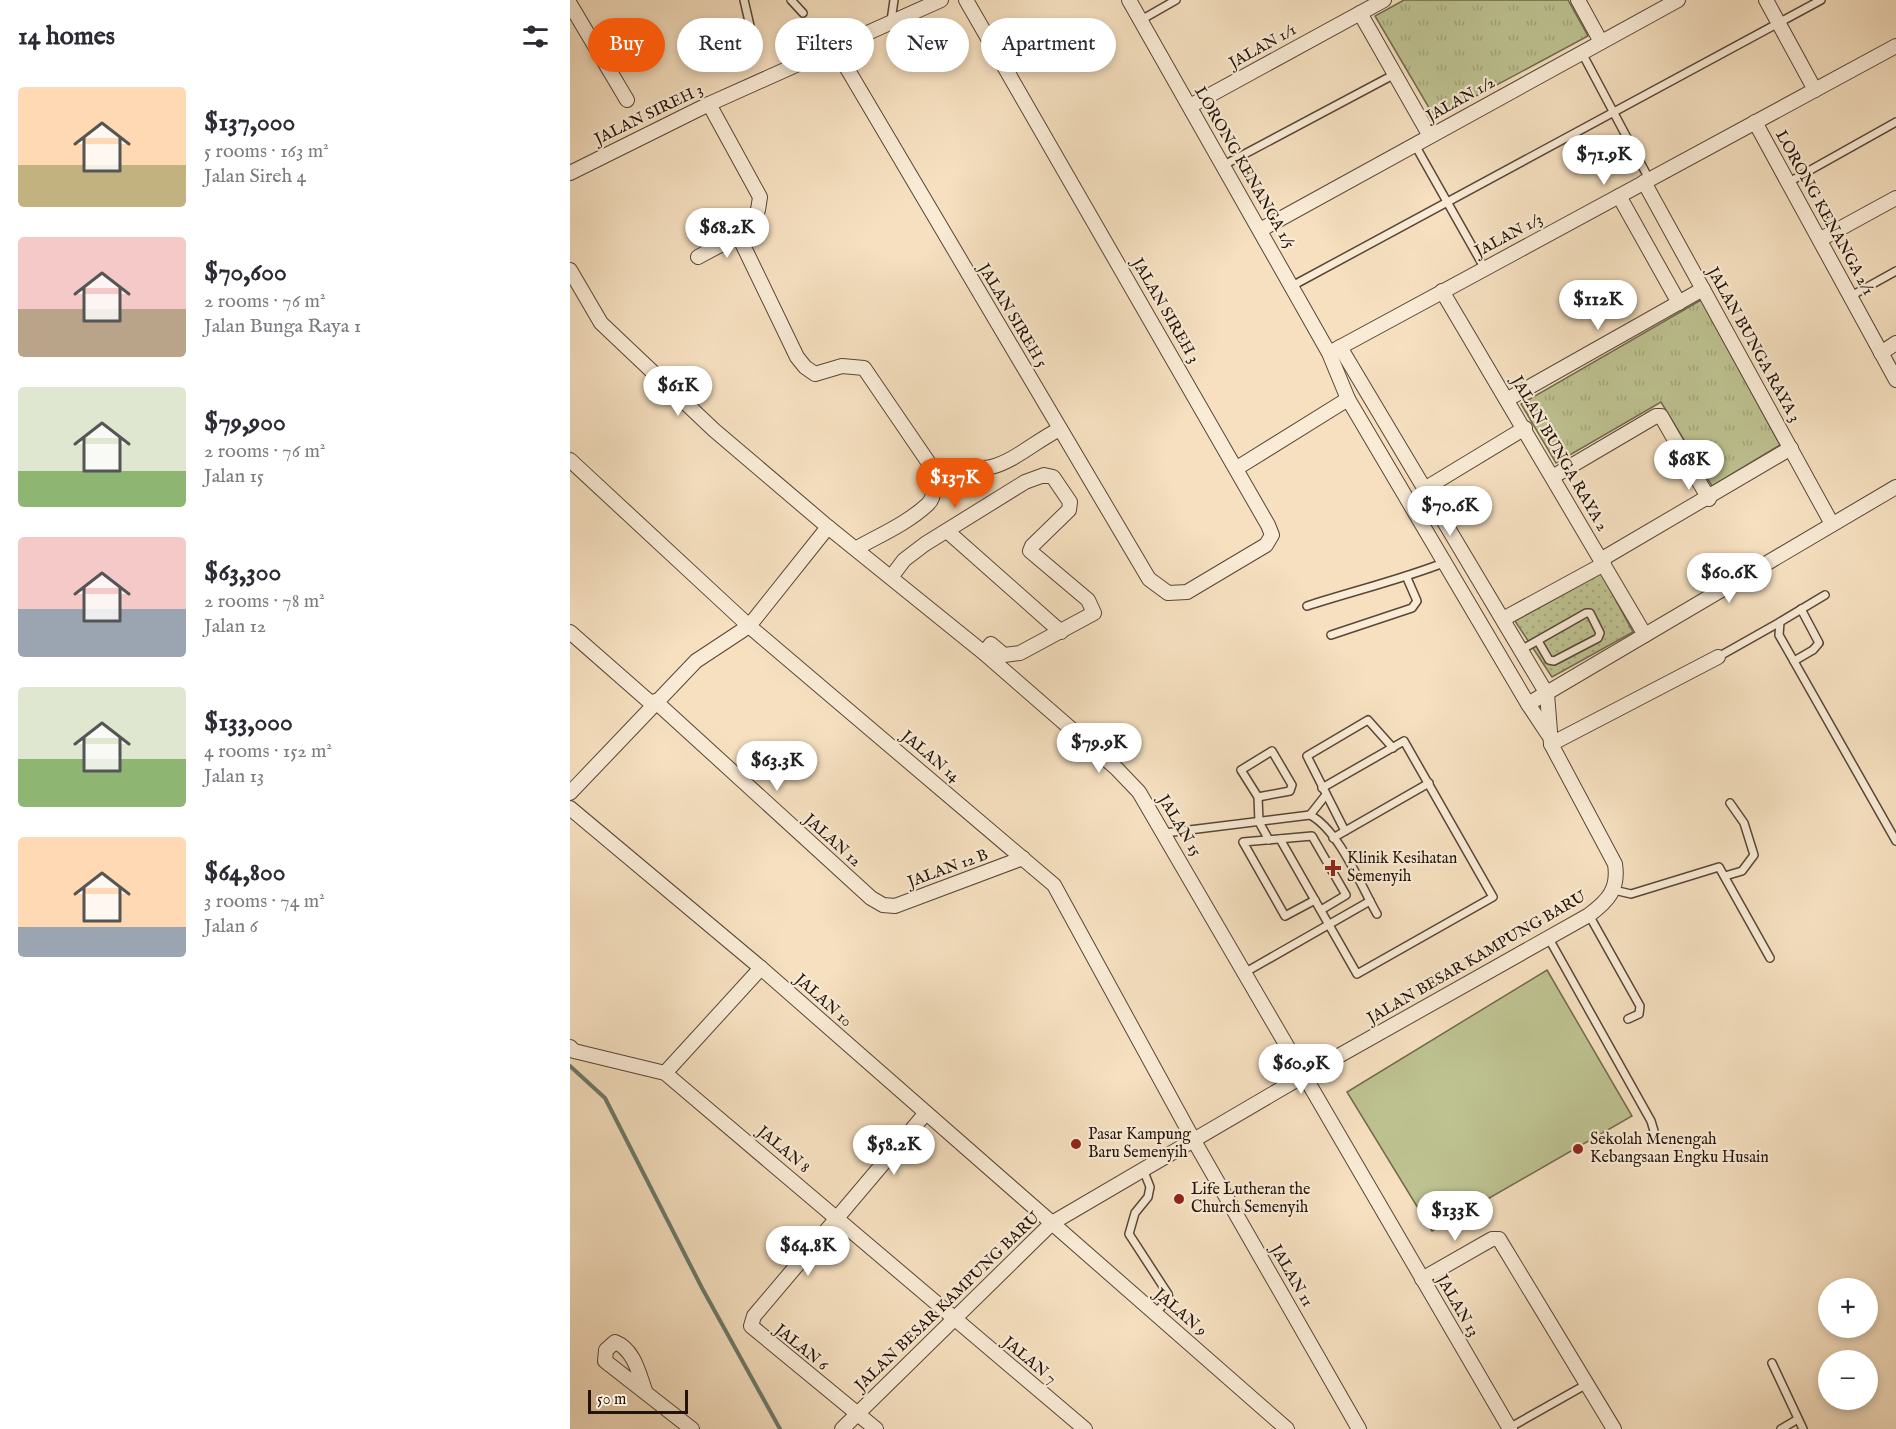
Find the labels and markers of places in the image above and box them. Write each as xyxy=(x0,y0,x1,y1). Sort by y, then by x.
pin: $71.9K xyxy=(1555,135,1653,186)
pin: $68.2K xyxy=(678,208,776,259)
pin: $112K xyxy=(1556,280,1640,331)
pin: $61K xyxy=(642,366,714,417)
pin: $68K xyxy=(1653,440,1725,491)
pin: $137K xyxy=(913,458,997,509)
pin: $70.6K xyxy=(1401,486,1499,537)
pin: $60.6K xyxy=(1680,553,1778,604)
pin: $79.9K xyxy=(1050,723,1148,774)
pin: $63.3K xyxy=(728,741,826,792)
place label: Klinik Kesihatan Semenyih xyxy=(1347,849,1458,887)
marker: Klinik Kesihatan Semenyih xyxy=(1324,859,1342,877)
pin: $60.9K xyxy=(1252,1044,1350,1095)
pin: $58.2K xyxy=(845,1125,943,1176)
place label: Pasar Kampung Baru Semenyih xyxy=(1088,1125,1191,1163)
place label: Sekolah Menengah Kebangsaan Engku Husain xyxy=(1590,1130,1769,1168)
marker: Pasar Kampung Baru Semenyih xyxy=(1069,1137,1083,1151)
marker: Sekolah Menengah Kebangsaan Engku Husain xyxy=(1571,1142,1585,1156)
place label: Life Lutheran the Church Semenyih xyxy=(1191,1180,1310,1218)
pin: $133K xyxy=(1413,1191,1497,1242)
marker: Life Lutheran the Church Semenyih xyxy=(1172,1192,1186,1206)
pin: $64.8K xyxy=(759,1226,857,1277)

